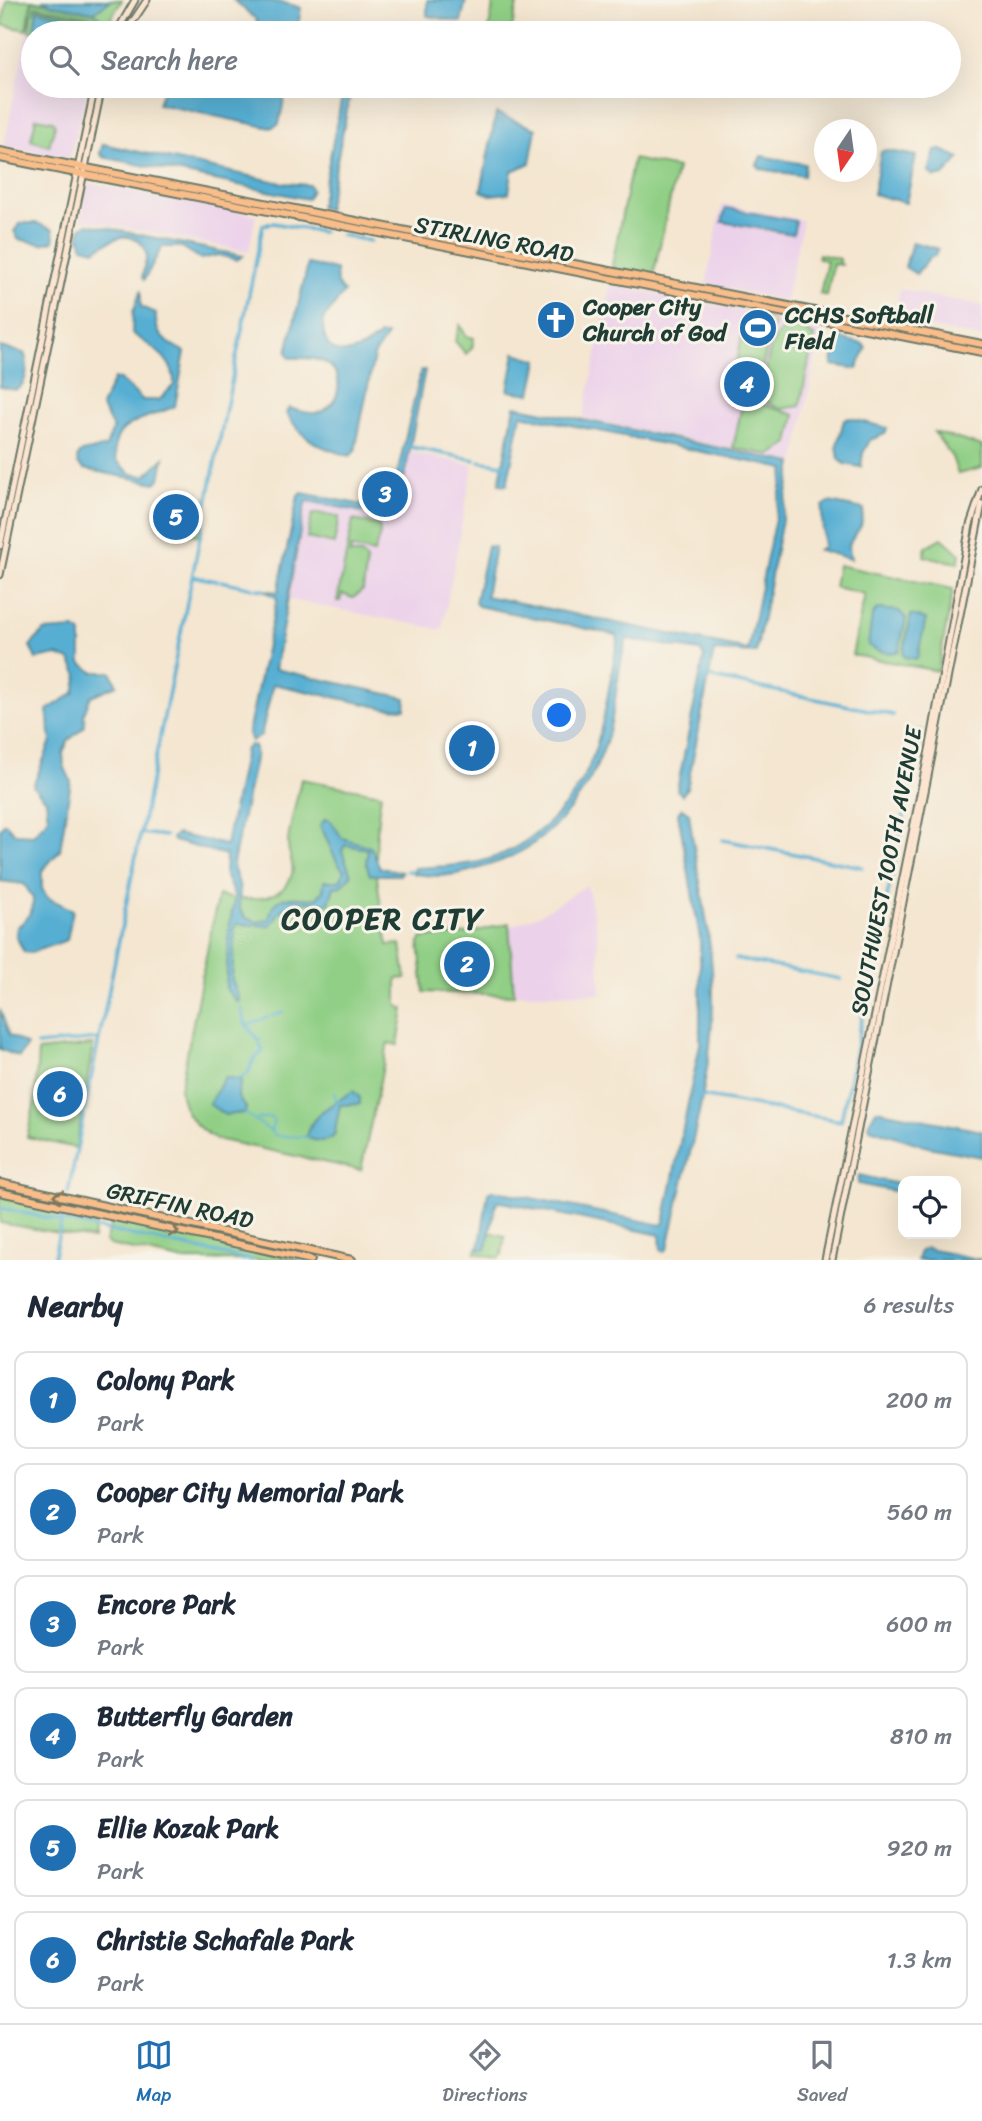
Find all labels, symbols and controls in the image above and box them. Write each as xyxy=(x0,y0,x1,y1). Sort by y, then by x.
search box xyxy=(21,21,961,98)
text: Search here xyxy=(101,37,238,83)
icon: search xyxy=(45,41,83,79)
north arrow xyxy=(814,119,877,182)
street label: STIRLING ROAD xyxy=(411,204,577,275)
place label: Cooper City Church of God xyxy=(582,287,728,354)
place label: CCHS Softball Field xyxy=(784,295,935,362)
church icon: Cooper City Church of God xyxy=(535,299,577,341)
sports icon: CCHS Softball Field xyxy=(737,307,779,349)
pin: 4 xyxy=(724,358,770,410)
pin: 3 xyxy=(362,468,408,520)
pin: 5 xyxy=(153,491,199,543)
your location xyxy=(542,698,576,732)
pin: 1 xyxy=(449,722,495,774)
street label: SOUTHWEST 100TH AVENUE xyxy=(838,722,935,1019)
district label: COOPER CITY xyxy=(281,892,485,946)
pin: 2 xyxy=(444,938,490,990)
pin: 6 xyxy=(37,1068,83,1120)
street label: GRIFFIN ROAD xyxy=(103,1170,257,1241)
map controls xyxy=(898,1176,961,1239)
button: locate xyxy=(898,1176,961,1239)
one-way arrow xyxy=(52,1190,64,1204)
one-way arrow xyxy=(168,1222,180,1237)
text: Nearby xyxy=(28,1279,123,1333)
text: 6 results xyxy=(864,1285,954,1326)
text: Colony Park xyxy=(97,1357,234,1403)
text: 1 xyxy=(48,1380,58,1421)
text: 200 m xyxy=(886,1380,952,1421)
text: Park xyxy=(97,1403,144,1444)
text: Cooper City Memorial Park xyxy=(97,1469,404,1515)
text: 2 xyxy=(46,1492,60,1533)
text: 560 m xyxy=(887,1492,952,1533)
text: Park xyxy=(97,1515,144,1556)
text: Encore Park xyxy=(97,1581,236,1627)
text: 3 xyxy=(47,1604,59,1645)
text: 600 m xyxy=(886,1604,952,1645)
text: Park xyxy=(97,1627,144,1668)
text: Butterfly Garden xyxy=(97,1693,293,1739)
text: 4 xyxy=(46,1716,60,1757)
text: 810 m xyxy=(890,1716,952,1757)
text: Park xyxy=(97,1739,144,1780)
text: Ellie Kozak Park xyxy=(97,1805,279,1851)
text: 5 xyxy=(46,1828,60,1869)
text: 920 m xyxy=(886,1828,952,1869)
text: Park xyxy=(97,1851,144,1892)
text: Christie Schafale Park xyxy=(97,1917,354,1963)
text: 6 xyxy=(46,1940,60,1981)
text: 1.3 km xyxy=(887,1940,952,1981)
text: Park xyxy=(97,1963,144,2004)
tab: Map xyxy=(135,2036,173,2111)
tab: Directions xyxy=(442,2036,528,2111)
tab: Saved xyxy=(797,2036,847,2111)

